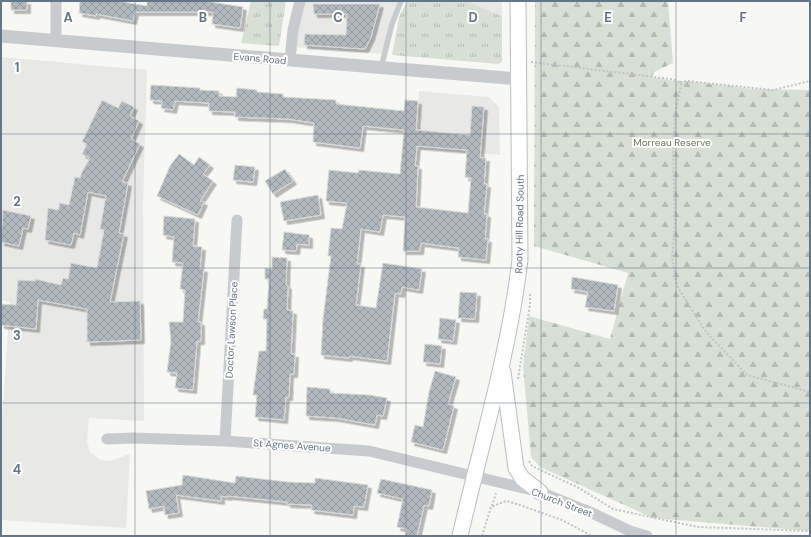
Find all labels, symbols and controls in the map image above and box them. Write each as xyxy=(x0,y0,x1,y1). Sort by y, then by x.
text: A xyxy=(63,9,73,26)
text: B xyxy=(199,9,207,26)
text: C xyxy=(333,9,343,26)
text: D xyxy=(468,9,478,26)
text: E xyxy=(604,9,612,26)
text: F xyxy=(739,9,747,26)
street label: Evans Road xyxy=(233,50,287,67)
text: 1 xyxy=(15,59,19,76)
park label: Morreau Reserve xyxy=(633,136,711,149)
street label: Rooty Hill Road South xyxy=(512,174,527,274)
text: 2 xyxy=(13,193,21,210)
street label: Doctor Lawson Place xyxy=(222,281,241,379)
text: 3 xyxy=(13,327,21,344)
street label: St Agnes Avenue xyxy=(253,436,331,455)
text: 4 xyxy=(13,461,21,478)
street label: Church Street xyxy=(529,485,594,520)

